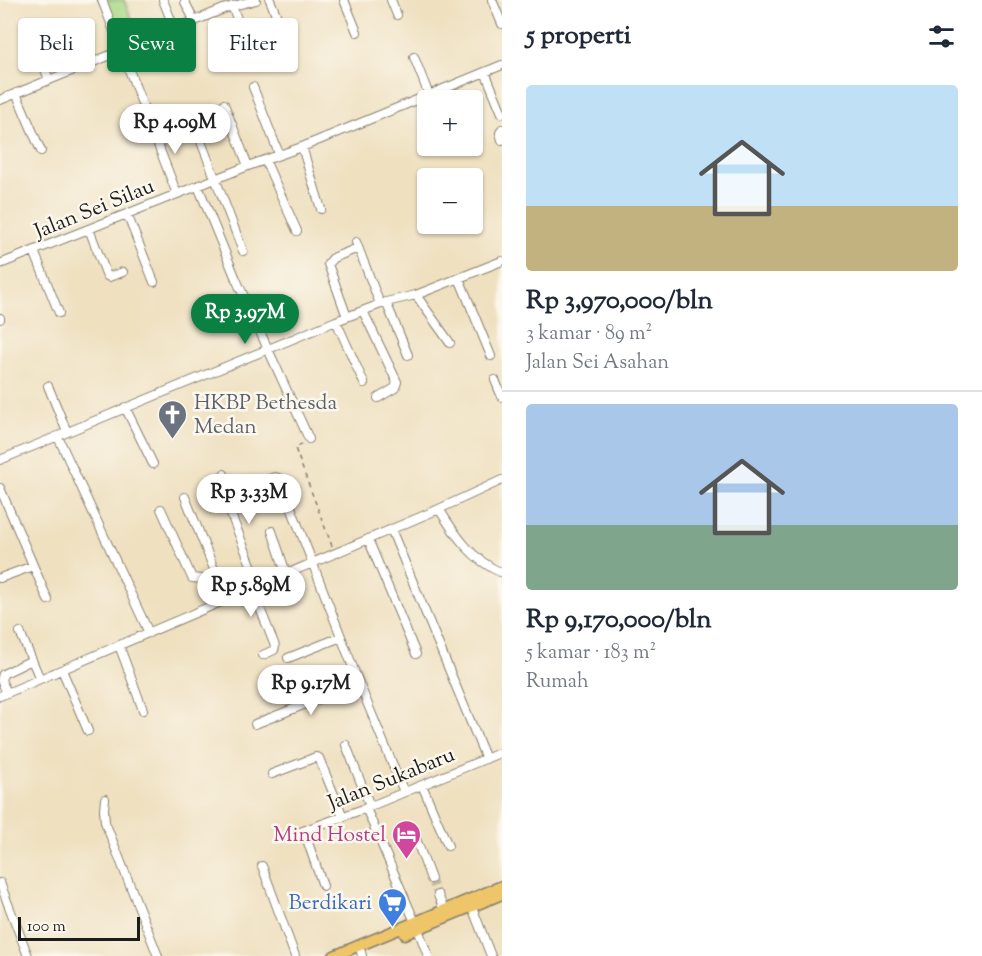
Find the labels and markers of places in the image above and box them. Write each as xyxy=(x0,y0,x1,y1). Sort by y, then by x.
pin: Rp 4.09M xyxy=(113,104,237,155)
pin: Rp 3.97M xyxy=(183,294,307,345)
place label: HKBP Bethesda Medan xyxy=(194,389,337,443)
church icon: HKBP Bethesda Medan xyxy=(157,398,189,440)
pin: Rp 3.33M xyxy=(187,474,311,525)
pin: Rp 5.89M xyxy=(189,567,313,618)
pin: Rp 9.17M xyxy=(249,665,373,716)
hotel icon: Mind Hostel xyxy=(391,818,423,860)
place label: Mind Hostel xyxy=(273,821,386,851)
supermarket icon: Berdikari xyxy=(377,886,409,928)
place label: Berdikari xyxy=(289,889,372,919)

